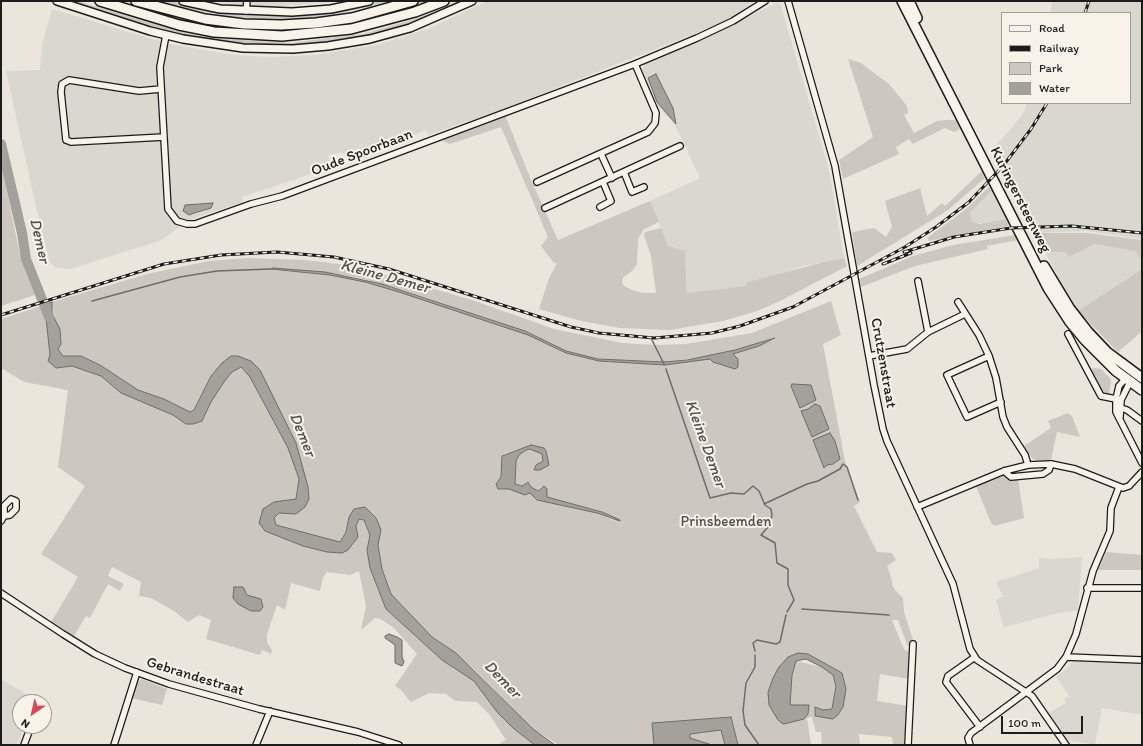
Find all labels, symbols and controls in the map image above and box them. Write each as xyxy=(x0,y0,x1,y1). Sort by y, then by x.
legend xyxy=(1001,12,1131,104)
text: Road xyxy=(1039,21,1065,35)
text: Railway xyxy=(1039,41,1079,55)
text: Park xyxy=(1039,61,1063,75)
text: Water xyxy=(1039,81,1070,95)
street label: Oude Spoorbaan xyxy=(309,125,415,181)
street label: Kuringersteenweg xyxy=(986,144,1054,256)
water label: Demer xyxy=(25,217,53,265)
water label: Kleine Demer xyxy=(338,256,432,298)
street label: Crutzenstraat xyxy=(866,316,900,410)
water label: Kleine Demer xyxy=(680,398,730,490)
water label: Demer xyxy=(285,410,319,460)
park label: Prinsbeemden xyxy=(680,513,772,531)
street label: Gebrandestraat xyxy=(144,654,246,700)
water label: Demer xyxy=(479,657,525,703)
north arrow xyxy=(12,694,52,734)
scale bar xyxy=(1003,708,1085,734)
text: N xyxy=(19,716,32,731)
text: 100 m xyxy=(1008,716,1041,730)

